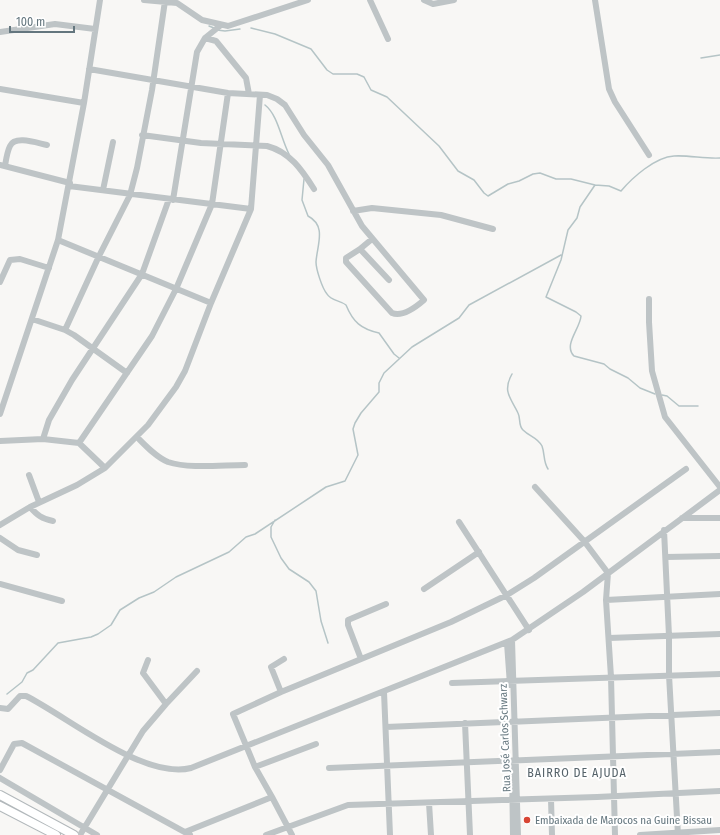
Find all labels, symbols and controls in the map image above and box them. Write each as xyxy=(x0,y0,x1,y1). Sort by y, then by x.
scale bar xyxy=(10,8,74,34)
text: 100 m xyxy=(16,15,45,29)
street label: Rua José Carlos Schwarz xyxy=(497,683,513,792)
district label: BAIRRO DE AJUDA xyxy=(527,766,627,780)
place label: Embaixada de Marocos na Guine Bissau xyxy=(535,814,712,827)
marker: Embaixada de Marocos na Guine Bissau xyxy=(522,815,532,825)

